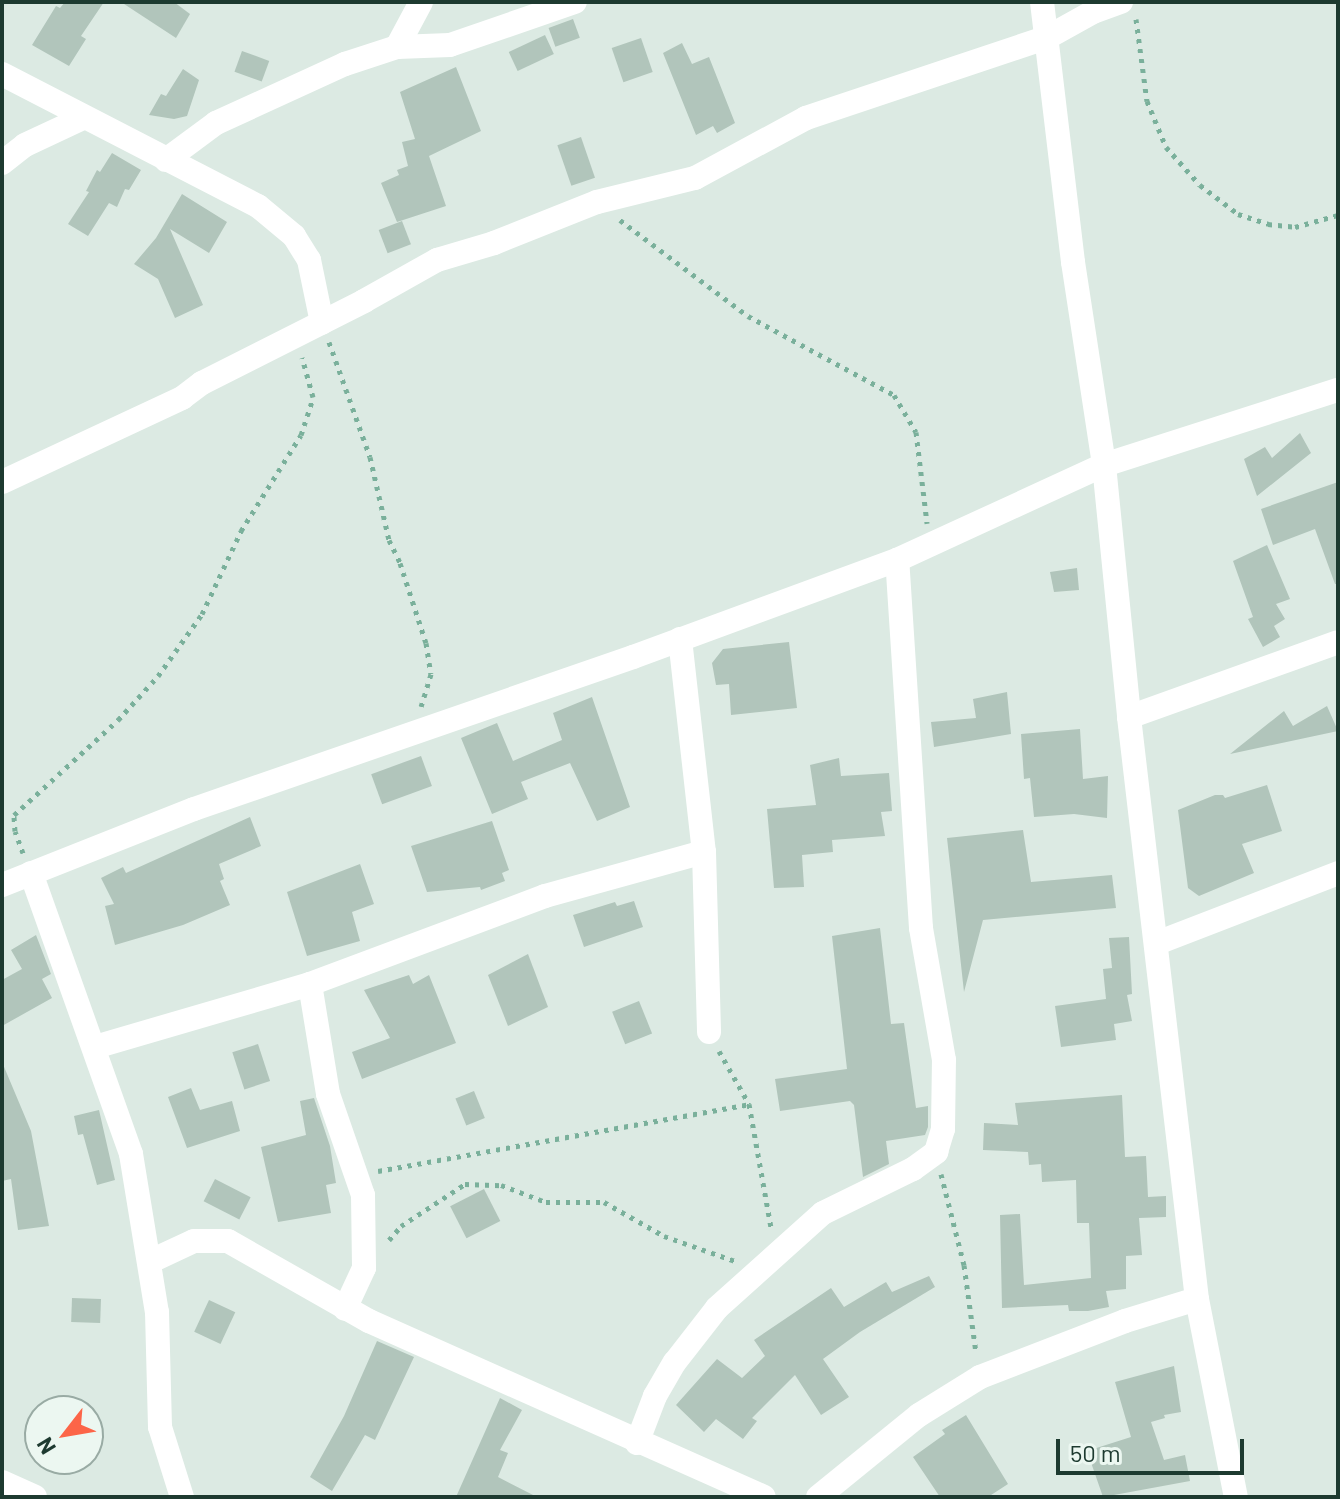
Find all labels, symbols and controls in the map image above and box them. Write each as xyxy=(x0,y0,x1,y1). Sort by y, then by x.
north arrow xyxy=(24,1395,104,1475)
scale bar xyxy=(1060,1423,1248,1473)
text: N xyxy=(30,1433,60,1459)
text: 50 m xyxy=(1070,1438,1121,1467)

